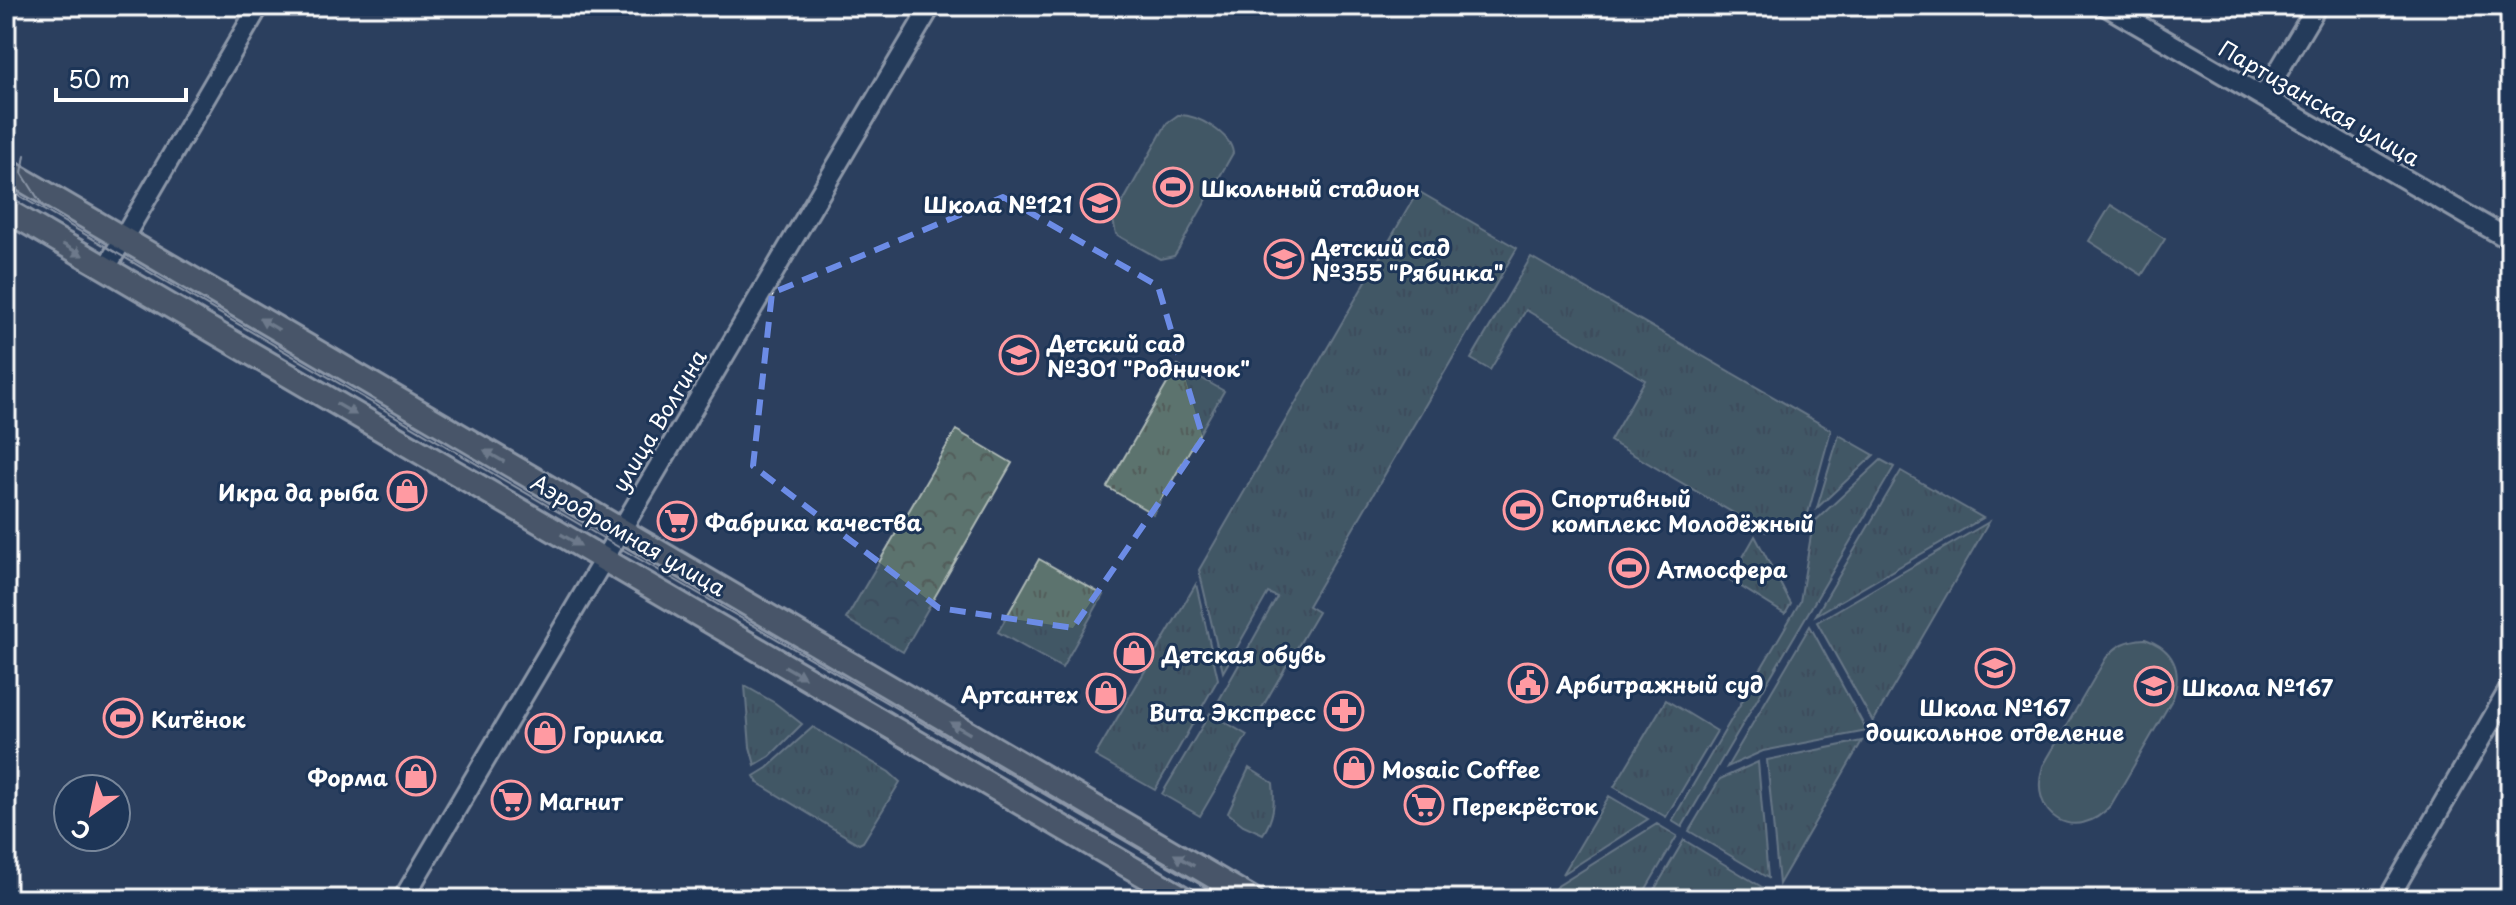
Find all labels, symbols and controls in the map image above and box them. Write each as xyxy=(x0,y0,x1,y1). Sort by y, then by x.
street label: Партизанская улица xyxy=(2213,31,2427,173)
scale bar xyxy=(56,52,186,102)
text: 50 m xyxy=(68,60,130,96)
sports icon: Школьный стадион xyxy=(1152,166,1194,208)
place label: Школьный стадион xyxy=(1201,171,1420,204)
school or university icon: Школа №121 xyxy=(1079,182,1121,224)
place label: Школа №121 xyxy=(924,187,1072,220)
place label: Детский сад №355 "Рябинка" xyxy=(1311,230,1504,288)
school or university icon: Детский сад №355 "Рябинка" xyxy=(1263,238,1305,280)
one-way arrow xyxy=(62,242,85,256)
one-way arrow xyxy=(258,317,281,331)
place label: Детский сад №301 "Родничок" xyxy=(1046,326,1250,384)
school or university icon: Детский сад №301 "Родничок" xyxy=(998,334,1040,376)
street label: улица Волгина xyxy=(602,342,714,498)
one-way arrow xyxy=(335,402,357,416)
one-way arrow xyxy=(483,449,505,463)
street label: Аэродромная улица xyxy=(526,465,733,603)
shop icon: Икра да рыба xyxy=(386,470,428,512)
place label: Икра да рыба xyxy=(218,475,379,508)
place label: Спортивный комплекс Молодёжный xyxy=(1551,481,1814,539)
sports icon: Спортивный комплекс Молодёжный xyxy=(1502,489,1544,531)
supermarket icon: Фабрика качества xyxy=(656,500,698,542)
place label: Фабрика качества xyxy=(705,505,922,538)
one-way arrow xyxy=(560,533,582,547)
sports icon: Атмосфера xyxy=(1608,547,1650,589)
place label: Атмосфера xyxy=(1657,552,1788,585)
shop icon: Детская обувь xyxy=(1113,632,1155,674)
place label: Детская обувь xyxy=(1161,637,1326,670)
school or university icon: Школа №167 дошкольное отделение xyxy=(1974,647,2016,689)
public building icon: Арбитражный суд xyxy=(1507,662,1549,704)
one-way arrow xyxy=(784,664,806,678)
school or university icon: Школа №167 xyxy=(2133,665,2175,707)
place label: Арбитражный суд xyxy=(1555,667,1763,700)
place label: Школа №167 xyxy=(2182,670,2334,703)
shop icon: Артсантех xyxy=(1085,672,1127,714)
place label: Артсантех xyxy=(961,677,1078,710)
pharmacy icon: Вита Экспресс xyxy=(1323,690,1365,732)
place label: Школа №167 дошкольное отделение xyxy=(1866,690,2124,748)
place label: Вита Экспресс xyxy=(1149,695,1316,728)
sports icon: Китёнок xyxy=(102,697,144,739)
place label: Китёнок xyxy=(151,702,247,735)
shop icon: Горилка xyxy=(524,712,566,754)
place label: Горилка xyxy=(573,717,664,750)
one-way arrow xyxy=(949,721,971,735)
shop icon: Mosaic Coffee xyxy=(1333,747,1375,789)
place label: Mosaic Coffee xyxy=(1382,752,1541,785)
shop icon: Форма xyxy=(395,755,437,797)
place label: Форма xyxy=(308,760,388,793)
north arrow xyxy=(52,773,132,853)
supermarket icon: Магнит xyxy=(490,779,532,821)
place label: Магнит xyxy=(539,784,623,817)
supermarket icon: Перекрёсток xyxy=(1403,784,1445,826)
place label: Перекрёсток xyxy=(1452,789,1599,822)
text: С xyxy=(64,813,96,849)
one-way arrow xyxy=(1173,853,1195,867)

